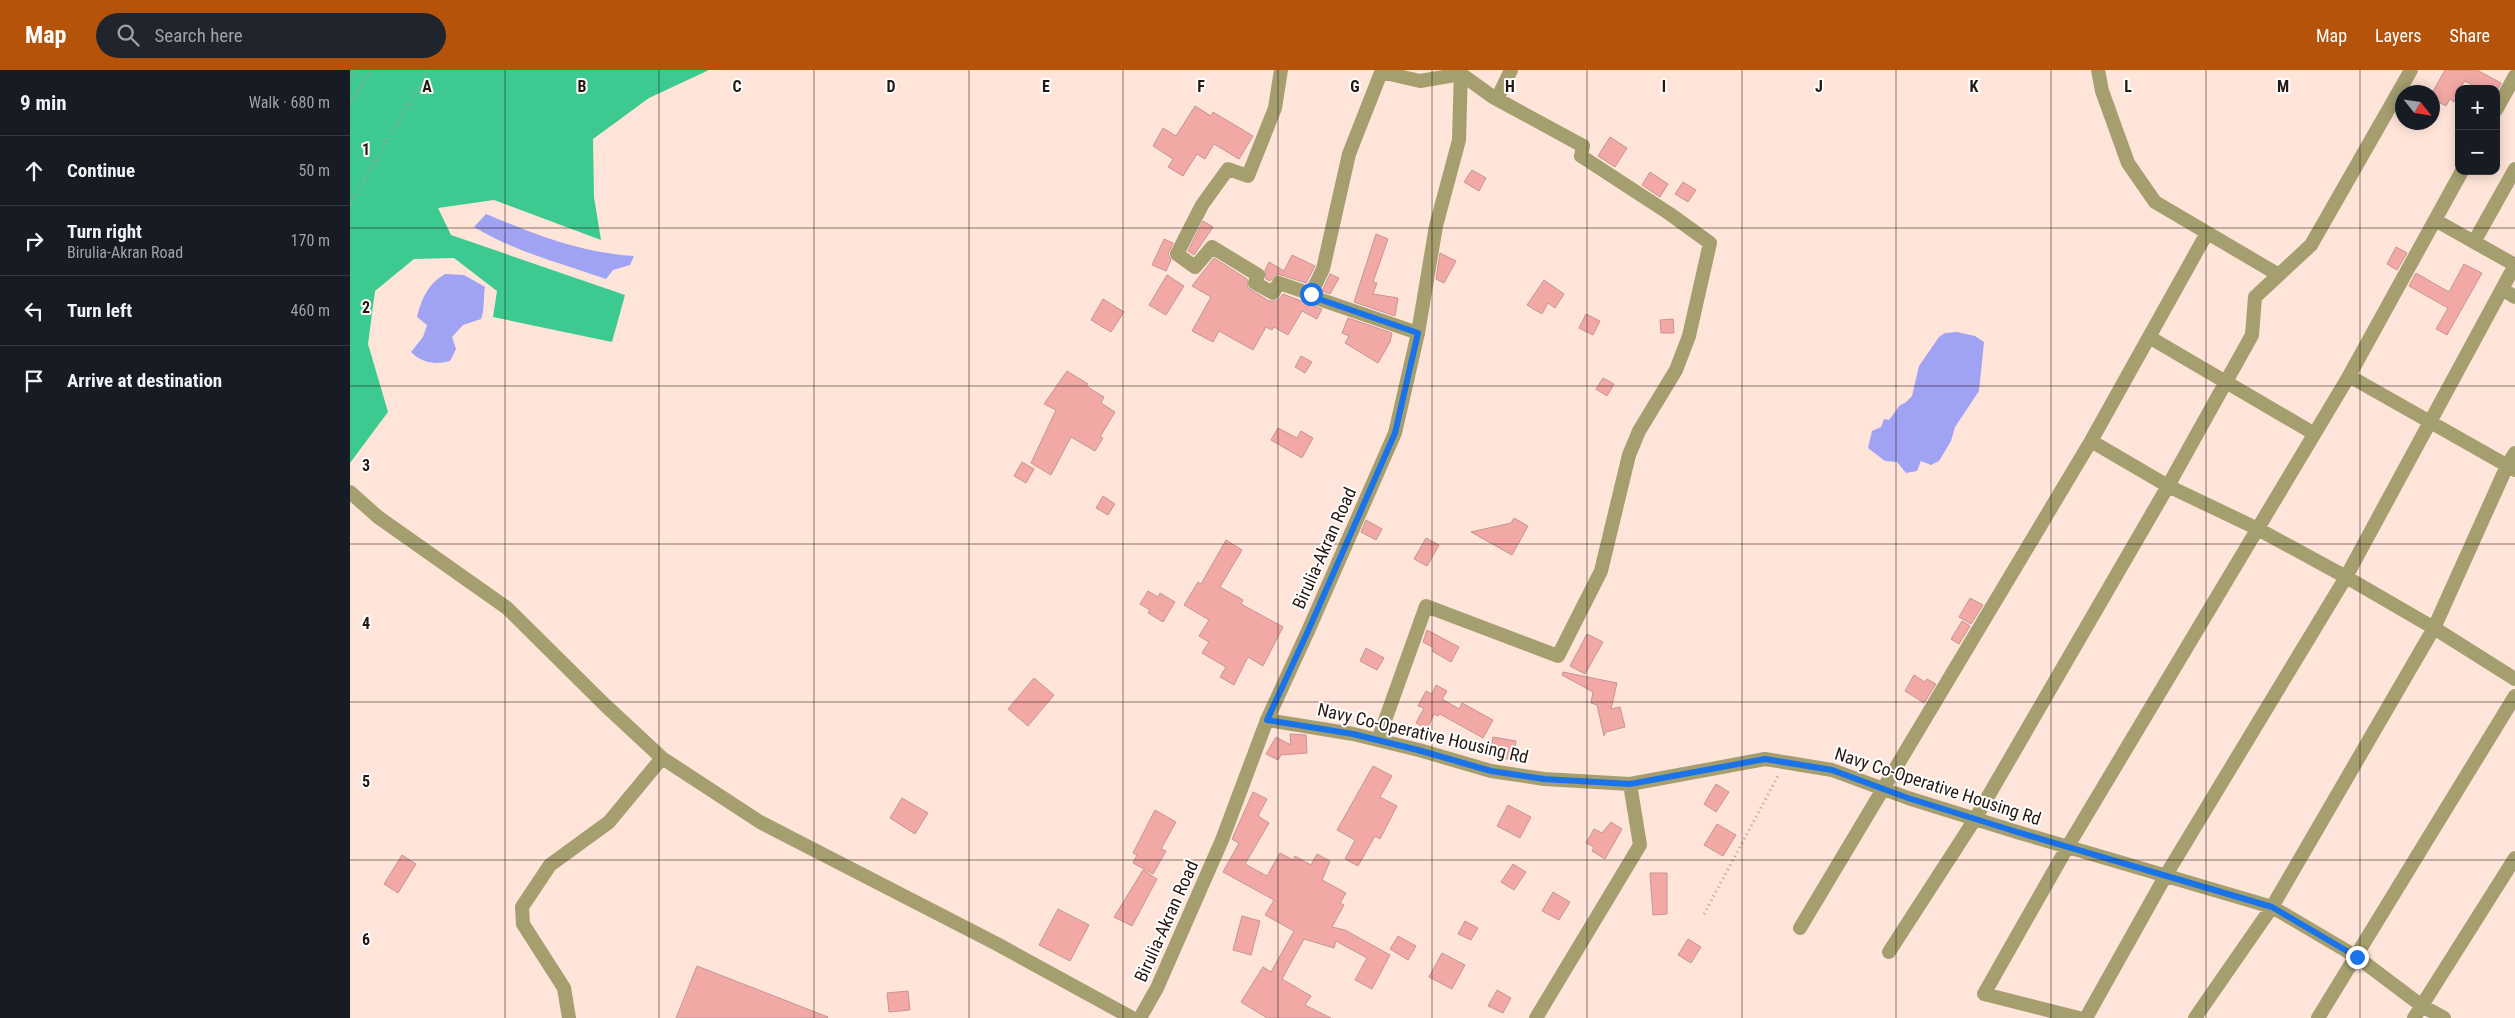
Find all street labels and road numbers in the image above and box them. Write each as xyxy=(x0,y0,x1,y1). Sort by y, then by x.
street label: Birulia-Akran Road xyxy=(1288,484,1360,612)
street label: Navy Co-Operative Housing Rd xyxy=(1316,699,1530,767)
street label: Navy Co-Operative Housing Rd xyxy=(1832,743,2044,829)
street label: Birulia-Akran Road xyxy=(1130,857,1202,985)

